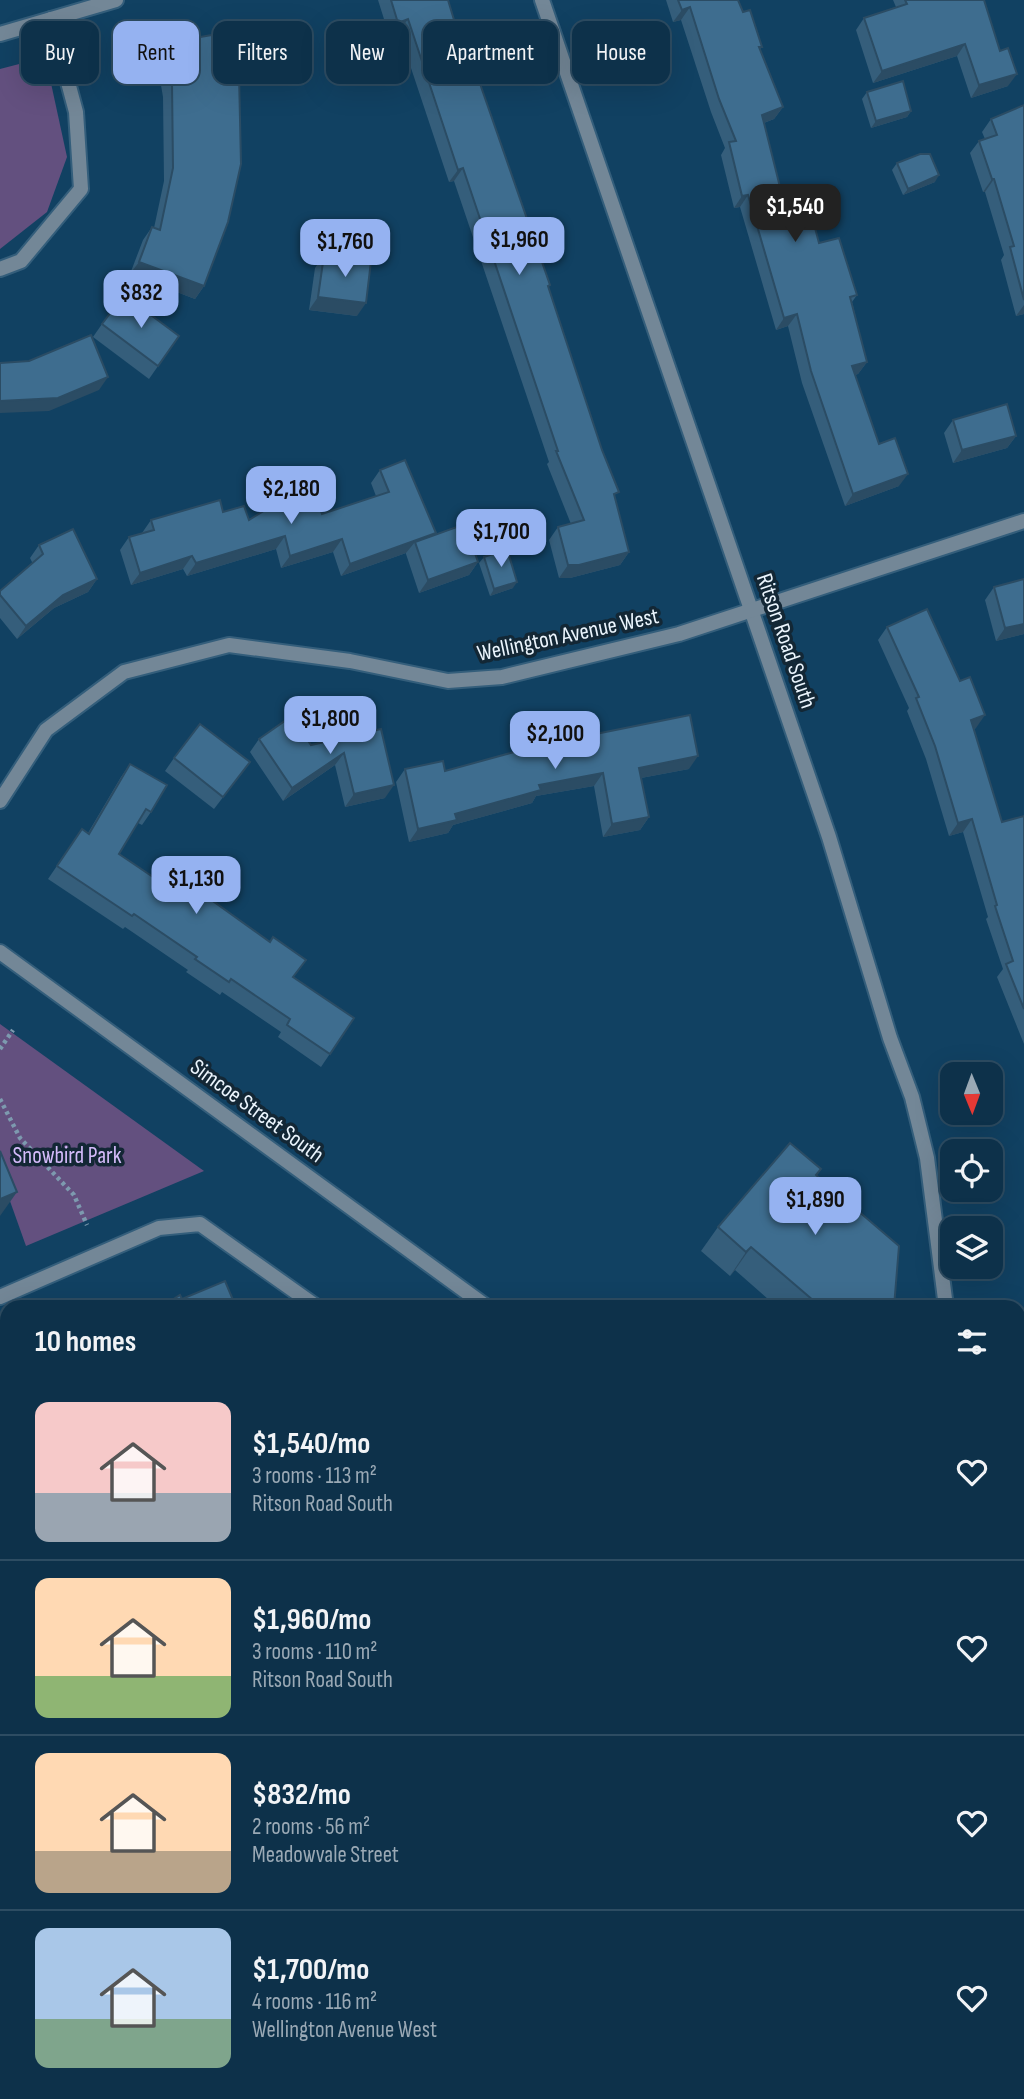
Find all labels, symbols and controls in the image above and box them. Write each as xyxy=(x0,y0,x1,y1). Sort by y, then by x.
chip: Buy xyxy=(21,21,99,84)
chip: Rent xyxy=(113,21,199,84)
chip: Filters xyxy=(213,21,312,84)
chip: New xyxy=(326,21,409,84)
chip: Apartment xyxy=(423,21,558,84)
chip: House xyxy=(572,21,670,84)
pin: $1,540 xyxy=(738,184,852,244)
text: $1,540 xyxy=(766,193,824,221)
pin: $1,960 xyxy=(462,218,576,277)
pin: $1,760 xyxy=(288,219,402,279)
text: $1,960 xyxy=(489,226,549,254)
text: $1,760 xyxy=(316,228,374,256)
pin: $832 xyxy=(100,270,182,330)
text: $832 xyxy=(119,279,163,307)
pin: $2,180 xyxy=(234,466,348,526)
text: $2,180 xyxy=(262,475,320,503)
pin: $1,700 xyxy=(444,510,558,569)
text: $1,700 xyxy=(472,518,530,546)
street label: Ritson Road South xyxy=(750,570,822,712)
street label: Wellington Avenue West xyxy=(475,602,661,668)
pin: $1,800 xyxy=(273,696,387,756)
text: $1,800 xyxy=(300,705,360,733)
pin: $2,100 xyxy=(498,712,612,771)
text: $2,100 xyxy=(526,720,584,748)
pin: $1,130 xyxy=(139,856,253,916)
text: $1,130 xyxy=(168,865,225,893)
street label: Simcoe Street South xyxy=(185,1053,329,1169)
north arrow xyxy=(940,1062,1003,1125)
map controls xyxy=(940,1062,1003,1279)
button: locate xyxy=(940,1139,1003,1202)
park label: Snowbird Park xyxy=(13,1142,122,1170)
pin: $1,890 xyxy=(758,1178,872,1237)
text: $1,890 xyxy=(785,1186,845,1214)
button: layers xyxy=(940,1216,1003,1279)
icon: filters xyxy=(953,1323,991,1361)
text: 10 homes xyxy=(35,1324,136,1360)
text: $1,540/mo xyxy=(252,1426,370,1462)
icon: home xyxy=(91,1430,175,1514)
icon: heart xyxy=(953,1453,991,1491)
text: 3 rooms · 113 m² xyxy=(252,1462,377,1490)
text: Ritson Road South xyxy=(252,1490,393,1518)
text: $1,960/mo xyxy=(252,1602,371,1638)
icon: home xyxy=(91,1606,175,1690)
icon: heart xyxy=(953,1629,991,1667)
text: 3 rooms · 110 m² xyxy=(252,1638,377,1666)
text: Ritson Road South xyxy=(252,1666,393,1694)
text: $832/mo xyxy=(252,1777,351,1813)
icon: home xyxy=(91,1781,175,1865)
icon: heart xyxy=(953,1804,991,1842)
text: 2 rooms · 56 m² xyxy=(252,1813,370,1841)
text: Meadowvale Street xyxy=(252,1841,399,1869)
text: $1,700/mo xyxy=(252,1952,369,1988)
icon: home xyxy=(91,1956,175,2040)
icon: heart xyxy=(953,1979,991,2017)
text: 4 rooms · 116 m² xyxy=(252,1988,377,2016)
text: Wellington Avenue West xyxy=(252,2016,437,2044)

